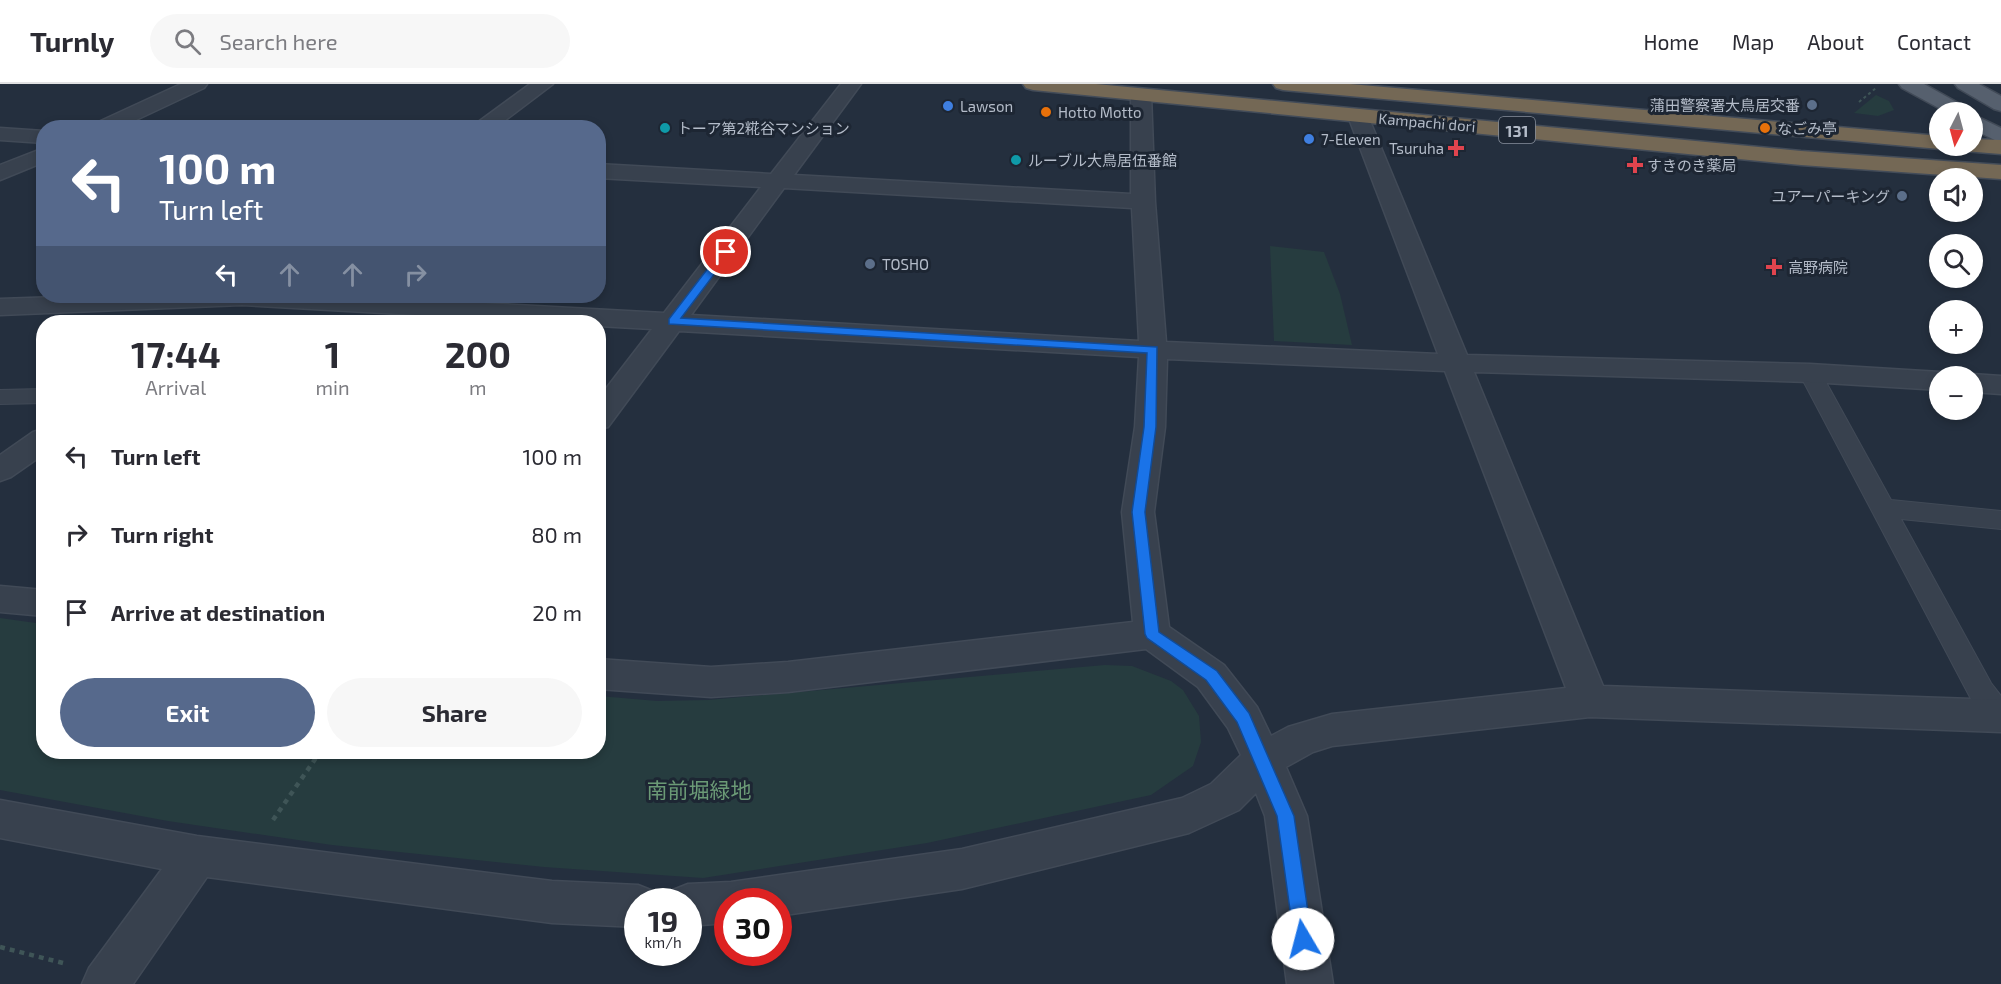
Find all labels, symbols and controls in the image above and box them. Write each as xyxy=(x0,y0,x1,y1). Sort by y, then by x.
search box xyxy=(150,14,570,68)
text: Turnly xyxy=(30,24,114,58)
icon: search xyxy=(171,25,204,58)
text: Search here xyxy=(219,28,338,54)
text: Home xyxy=(1643,29,1699,54)
text: Map xyxy=(1732,29,1774,54)
text: About xyxy=(1807,29,1864,54)
text: Contact xyxy=(1897,29,1971,54)
place label: 蒲田警察署大鳥居交番 xyxy=(1650,96,1800,114)
place label: Lawson xyxy=(960,97,1013,115)
marker: 蒲田警察署大鳥居交番 xyxy=(1805,98,1819,112)
marker: Lawson xyxy=(941,99,955,113)
north arrow xyxy=(1929,102,1983,156)
map controls xyxy=(1929,102,1983,420)
place label: Hotto Motto xyxy=(1058,103,1141,121)
marker: Hotto Motto xyxy=(1039,105,1053,119)
street label: Kampachi dori xyxy=(1378,109,1476,135)
road number: 131 xyxy=(1499,117,1535,143)
place label: トーア第2糀谷マンション xyxy=(677,119,850,137)
place label: なごみ亭 xyxy=(1777,119,1837,137)
marker: トーア第2糀谷マンション xyxy=(658,121,672,135)
marker: なごみ亭 xyxy=(1758,121,1772,135)
place label: 7-Eleven xyxy=(1321,130,1381,148)
marker: 7-Eleven xyxy=(1302,132,1316,146)
place label: Tsuruha xyxy=(1389,139,1444,157)
marker: Tsuruha xyxy=(1449,141,1463,155)
text: 100 m xyxy=(159,142,276,192)
icon: left xyxy=(60,144,138,222)
place label: ルーブル大鳥居伍番館 xyxy=(1028,151,1177,169)
marker: ルーブル大鳥居伍番館 xyxy=(1009,153,1023,167)
place label: すきのき薬局 xyxy=(1647,156,1737,174)
marker: すきのき薬局 xyxy=(1628,158,1642,172)
button: sound xyxy=(1929,168,1983,222)
place label: ユアーパーキング xyxy=(1771,187,1890,205)
marker: ユアーパーキング xyxy=(1895,189,1909,203)
text: Turn left xyxy=(159,193,263,225)
pin xyxy=(700,226,751,277)
button: search xyxy=(1929,234,1983,288)
icon: arrive xyxy=(709,235,742,268)
place label: TOSHO xyxy=(882,255,929,273)
marker: TOSHO xyxy=(863,257,877,271)
icon: left xyxy=(210,258,243,291)
icon: ahead xyxy=(273,258,306,291)
icon: ahead xyxy=(336,258,369,291)
icon: right xyxy=(399,258,432,291)
marker: 高野病院 xyxy=(1765,258,1783,276)
place label: 高野病院 xyxy=(1788,258,1848,276)
button: + xyxy=(1929,300,1983,354)
text: 17:44 xyxy=(131,332,221,375)
text: 1 xyxy=(325,332,340,375)
text: 200 xyxy=(445,332,511,375)
button: − xyxy=(1929,366,1983,420)
text: Arrival xyxy=(145,375,206,399)
text: min xyxy=(316,375,350,399)
text: m xyxy=(469,375,487,399)
icon: left xyxy=(60,440,93,473)
text: Turn left xyxy=(111,443,200,469)
text: 100 m xyxy=(523,443,582,469)
icon: right xyxy=(60,518,93,551)
text: Turn right xyxy=(111,521,213,547)
text: 80 m xyxy=(531,521,582,547)
icon: arrive xyxy=(60,596,93,629)
text: Arrive at destination xyxy=(111,599,325,625)
text: 20 m xyxy=(532,599,582,625)
button: Exit xyxy=(60,678,315,747)
button: Share xyxy=(327,678,582,747)
park label: 南前堀緑地 xyxy=(647,777,752,802)
speed limit sign: 30 xyxy=(714,888,792,966)
text: 19 xyxy=(648,902,678,938)
position arrow xyxy=(1271,907,1335,971)
text: km/h xyxy=(644,933,682,951)

